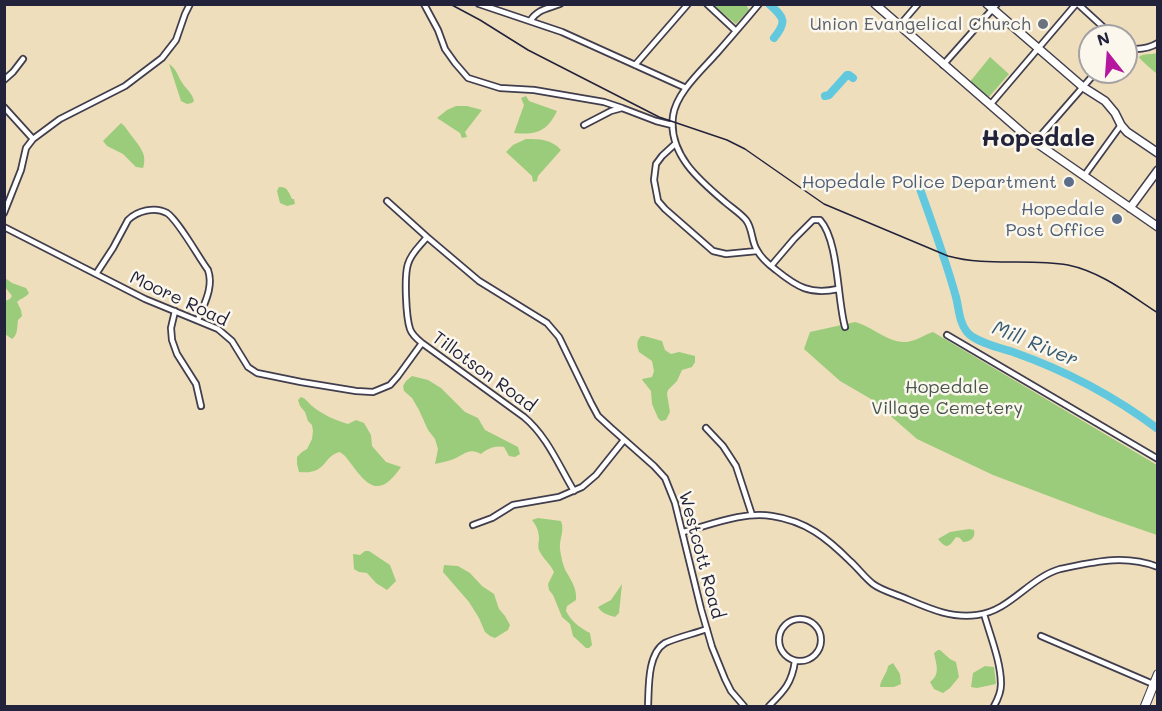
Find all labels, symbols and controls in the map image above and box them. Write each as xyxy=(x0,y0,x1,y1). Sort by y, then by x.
place label: Union Evangelical Church xyxy=(810,13,1031,35)
marker: Union Evangelical Church xyxy=(1036,17,1050,31)
north arrow xyxy=(1078,24,1138,84)
text: N xyxy=(1094,26,1112,50)
district label: Hopedale xyxy=(981,125,1095,153)
place label: Hopedale Police Department xyxy=(802,171,1057,193)
marker: Hopedale Police Department xyxy=(1062,175,1076,189)
place label: Hopedale Post Office xyxy=(1005,198,1105,240)
marker: Hopedale Post Office xyxy=(1110,212,1124,226)
street label: Moore Road xyxy=(126,267,232,331)
water label: Mill River xyxy=(989,316,1081,372)
street label: Tillotson Road xyxy=(428,327,540,417)
park label: Hopedale Village Cemetery xyxy=(871,376,1023,418)
street label: Westcott Road xyxy=(674,489,728,621)

